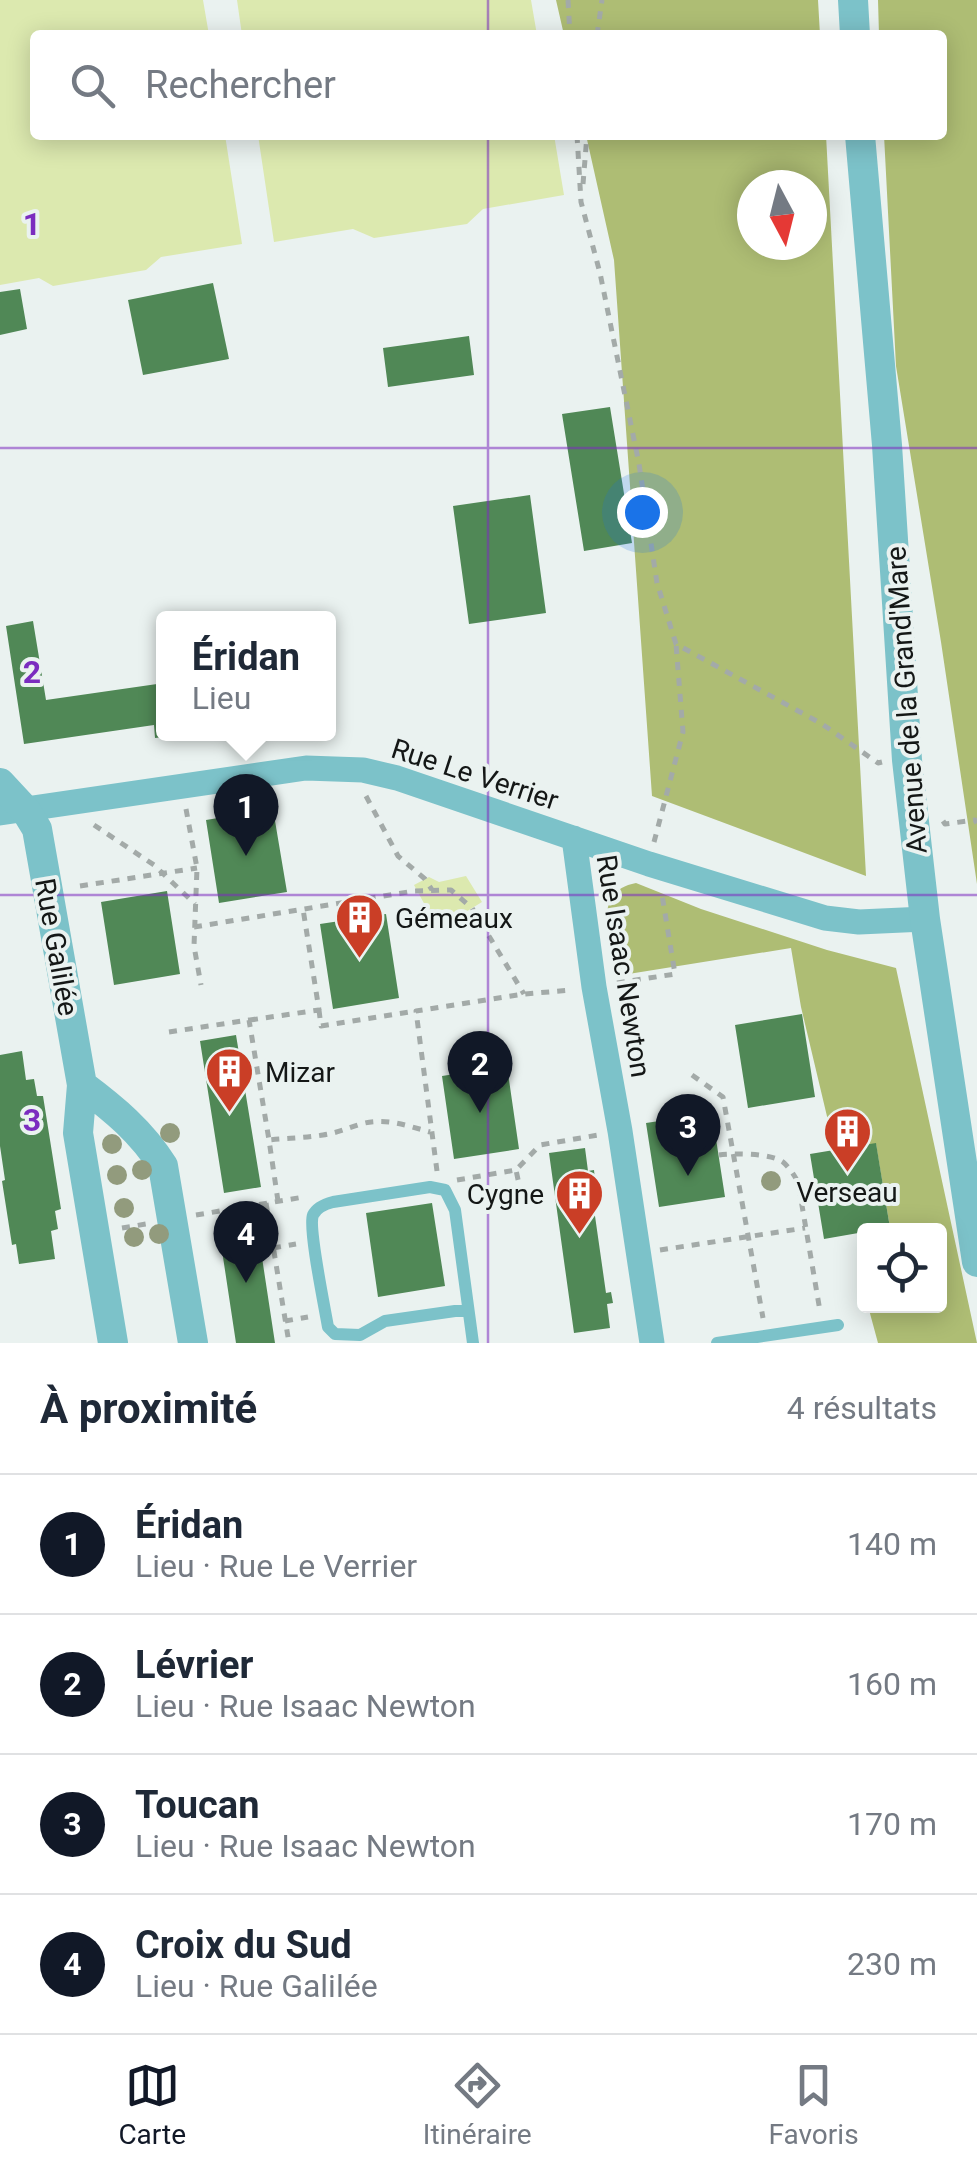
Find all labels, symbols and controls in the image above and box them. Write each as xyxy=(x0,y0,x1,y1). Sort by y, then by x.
search box xyxy=(30,30,947,140)
icon: search xyxy=(65,58,120,113)
text: Rechercher xyxy=(145,63,336,107)
north arrow xyxy=(737,170,827,260)
text: 1 xyxy=(23,205,41,243)
your location xyxy=(617,487,668,538)
street label: Avenue de la Grand'Mare xyxy=(879,545,934,855)
popup xyxy=(156,611,336,741)
text: Éridan xyxy=(192,635,300,679)
text: 2 xyxy=(23,653,41,691)
text: Lieu xyxy=(192,679,251,717)
street label: Rue Le Verrier xyxy=(387,732,563,817)
pin: 1 xyxy=(214,774,278,856)
street label: Rue Isaac Newton xyxy=(590,852,657,1080)
street label: Rue Galilée xyxy=(28,876,85,1018)
building icon: Gémeaux xyxy=(334,892,386,960)
place label: Gémeaux xyxy=(395,902,513,935)
pin: 2 xyxy=(448,1030,512,1113)
building icon: Mizar xyxy=(204,1046,256,1114)
place label: Mizar xyxy=(265,1056,335,1089)
pin: 3 xyxy=(656,1094,720,1176)
text: 3 xyxy=(23,1101,41,1139)
building icon: Verseau xyxy=(821,1106,873,1174)
building icon: Cygne xyxy=(553,1168,605,1236)
place label: Verseau xyxy=(796,1176,898,1209)
place label: Cygne xyxy=(467,1178,544,1211)
pin: 4 xyxy=(214,1200,278,1283)
map controls xyxy=(857,1223,947,1313)
button: locate xyxy=(857,1223,947,1313)
text: À proximité xyxy=(40,1384,257,1433)
text: 4 résultats xyxy=(787,1389,937,1427)
text: Éridan xyxy=(135,1503,243,1547)
text: 1 xyxy=(63,1525,82,1563)
text: 140 m xyxy=(847,1525,937,1563)
text: Lieu · Rue Le Verrier xyxy=(135,1547,417,1585)
text: Lévrier xyxy=(135,1643,254,1687)
text: 2 xyxy=(63,1665,82,1703)
text: 160 m xyxy=(847,1665,937,1703)
text: Lieu · Rue Isaac Newton xyxy=(135,1687,476,1725)
text: Toucan xyxy=(135,1783,260,1827)
text: 3 xyxy=(63,1805,82,1843)
text: 170 m xyxy=(847,1805,937,1843)
text: Lieu · Rue Isaac Newton xyxy=(135,1827,476,1865)
text: Croix du Sud xyxy=(135,1923,352,1967)
text: 4 xyxy=(63,1945,82,1983)
text: 230 m xyxy=(847,1945,937,1983)
text: Lieu · Rue Galilée xyxy=(135,1967,378,2005)
tab: Carte xyxy=(118,2058,186,2151)
tab: Itinéraire xyxy=(423,2058,532,2151)
tab: Favoris xyxy=(768,2058,859,2151)

